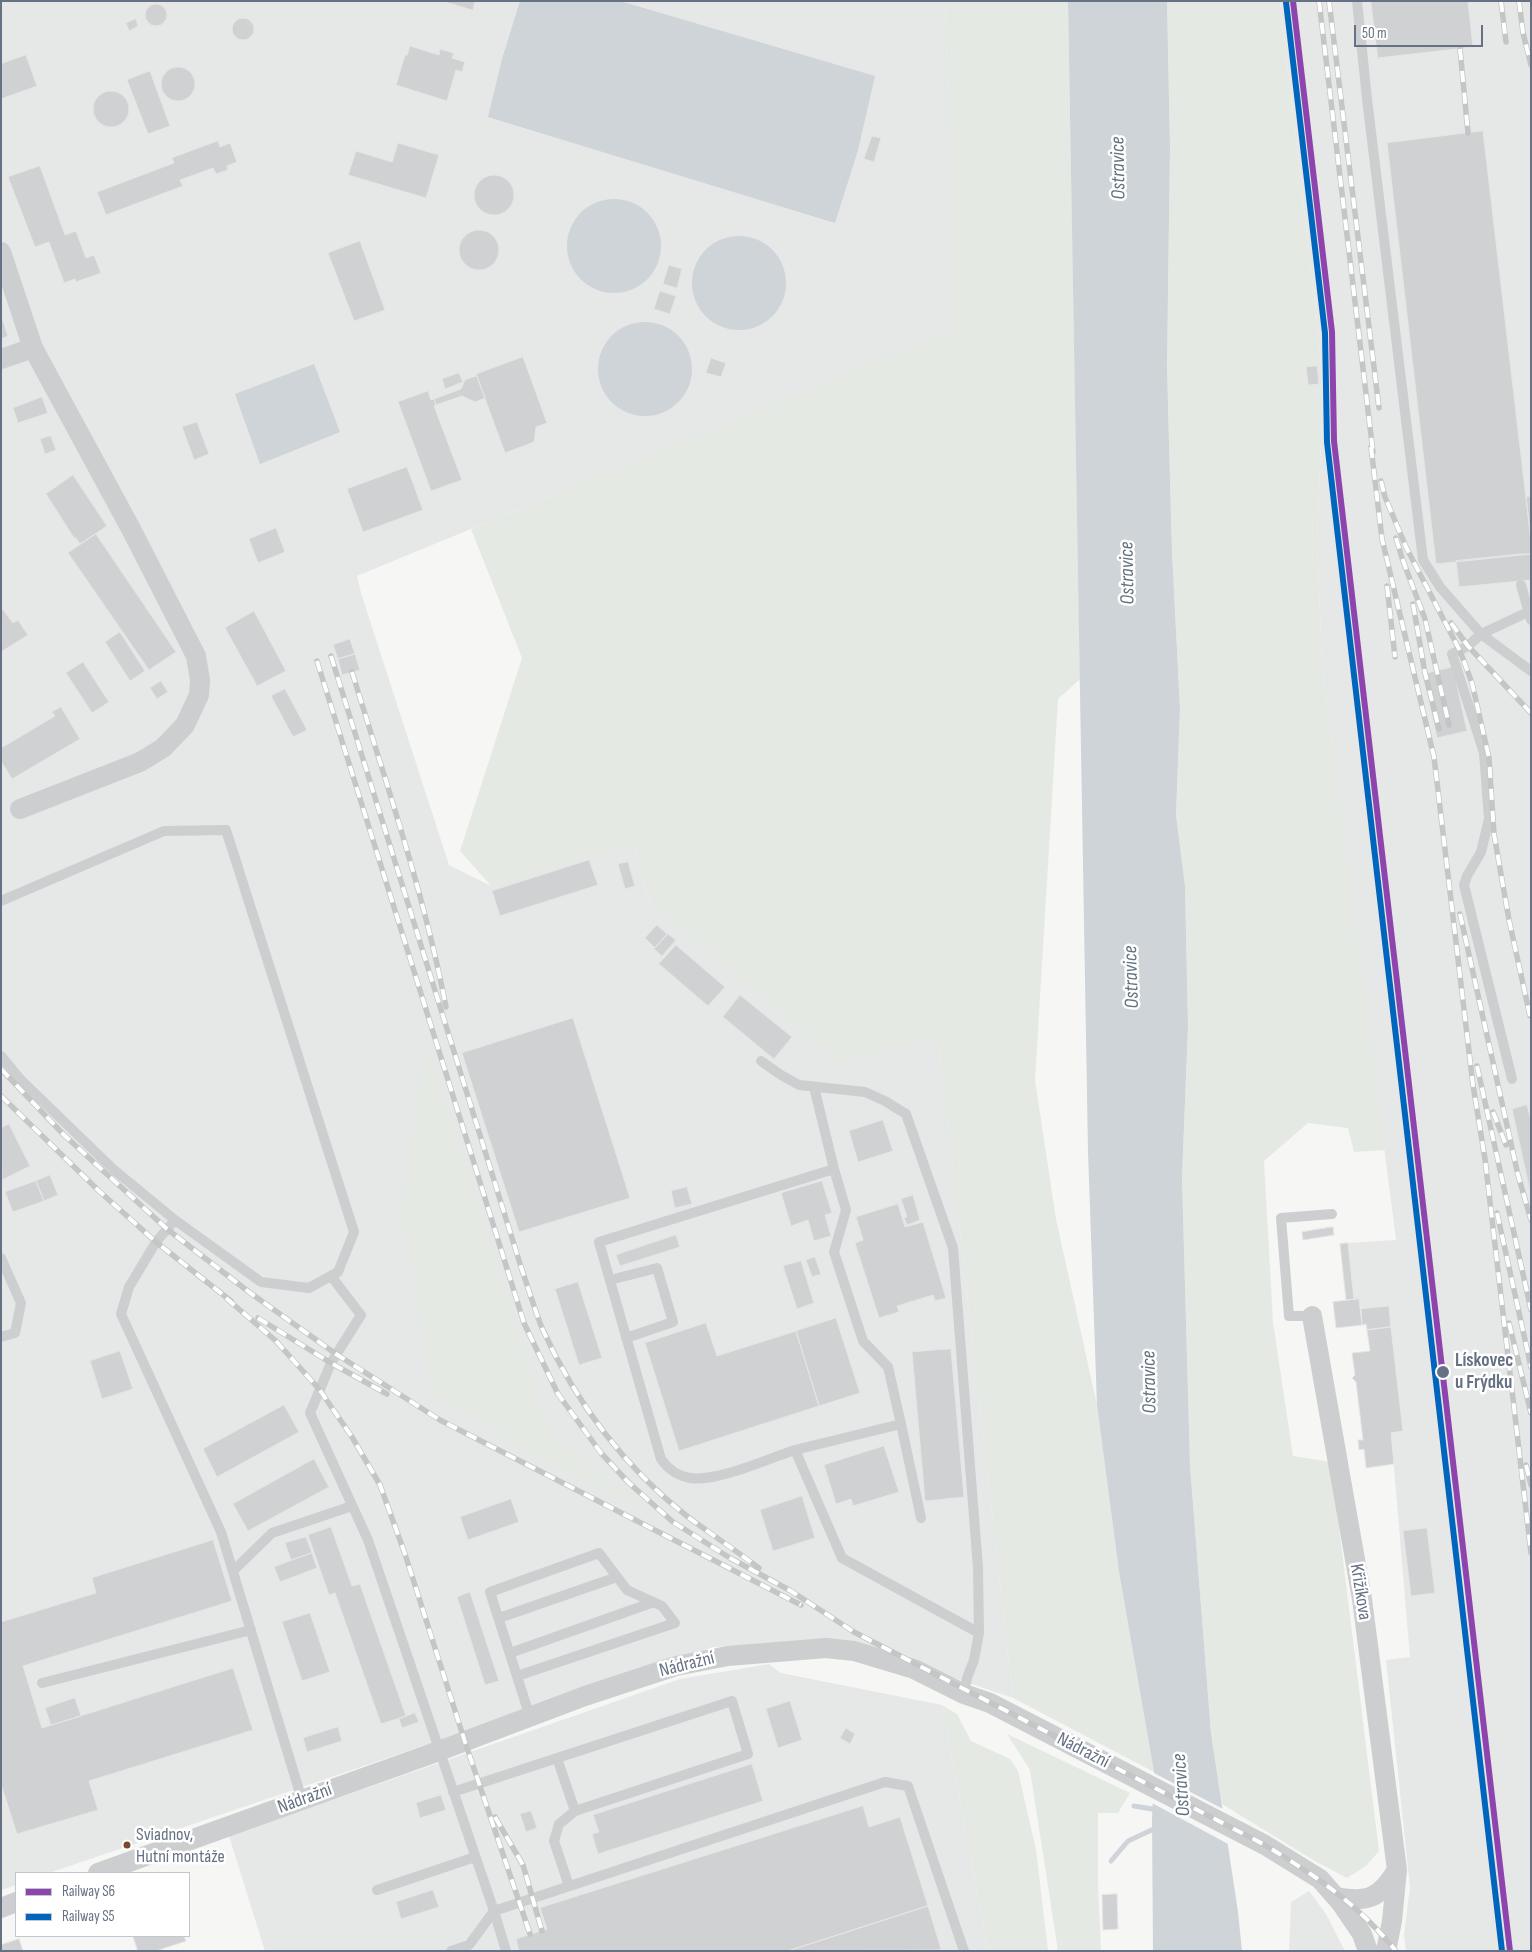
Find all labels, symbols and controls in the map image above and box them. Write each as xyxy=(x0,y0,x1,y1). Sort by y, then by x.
scale bar xyxy=(1357,15,1486,47)
text: 50 m xyxy=(1362,24,1387,43)
water label: Ostravice xyxy=(1106,136,1132,200)
water label: Ostravice xyxy=(1115,541,1141,605)
water label: Ostravice xyxy=(1119,945,1145,1009)
water label: Ostravice xyxy=(1137,1350,1163,1414)
place label: Lískovec u Frýdku xyxy=(1455,1350,1513,1394)
marker: Lískovec u Frýdku xyxy=(1435,1364,1451,1380)
street label: Křižíkova xyxy=(1344,1562,1376,1622)
street label: Nádražní xyxy=(657,1647,717,1683)
street label: Nádražní xyxy=(1053,1728,1113,1774)
water label: Ostravice xyxy=(1168,1753,1196,1817)
street label: Nádražní xyxy=(275,1779,335,1819)
place label: Sviadnov, Hutní montáže xyxy=(136,1824,225,1866)
marker: Sviadnov, Hutní montáže xyxy=(122,1840,132,1850)
legend xyxy=(15,1872,190,1937)
text: Railway S6 xyxy=(62,1882,115,1901)
text: Railway S5 xyxy=(62,1907,115,1926)

